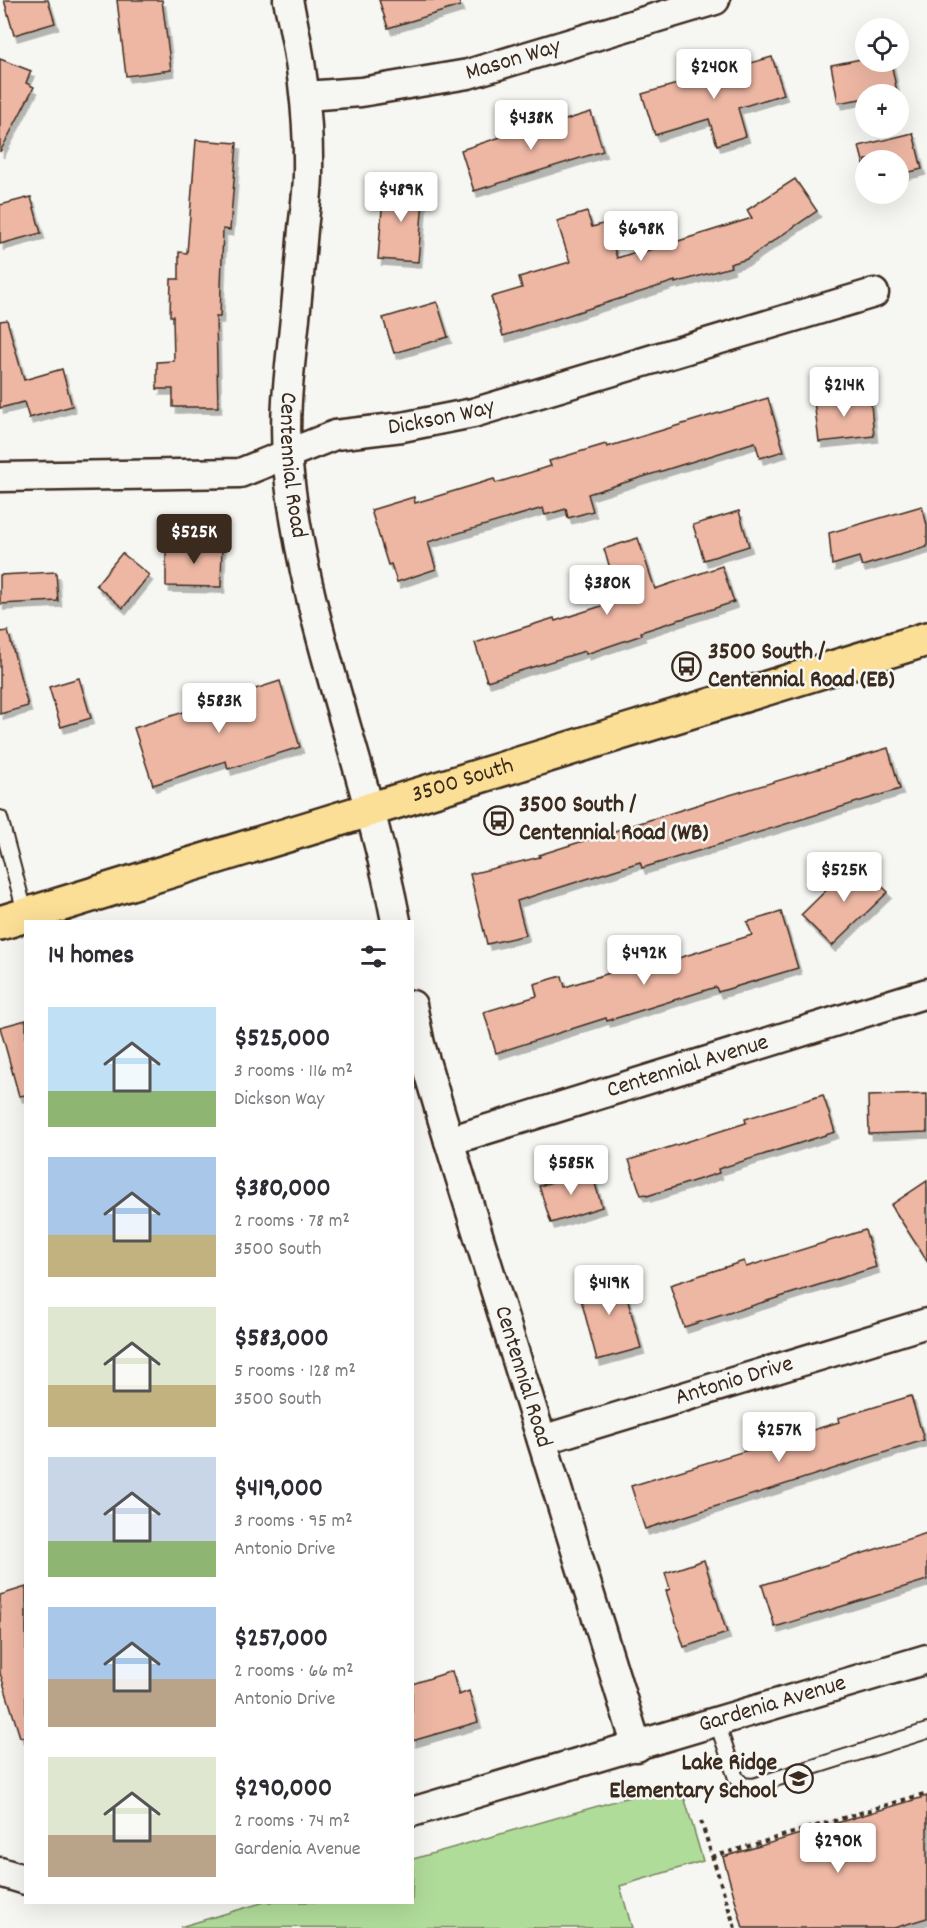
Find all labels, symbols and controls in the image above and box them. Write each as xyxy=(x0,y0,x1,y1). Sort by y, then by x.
map controls xyxy=(855,18,909,204)
button: locate xyxy=(855,18,909,72)
street label: Mason Way xyxy=(462,30,566,91)
pin: $240K xyxy=(672,49,756,100)
text: $240K xyxy=(690,54,738,82)
button: + xyxy=(855,84,909,138)
pin: $438K xyxy=(489,100,573,151)
text: $438K xyxy=(509,105,553,133)
button: − xyxy=(855,150,909,204)
pin: $489K xyxy=(359,172,443,223)
text: $489K xyxy=(379,177,423,205)
pin: $698K xyxy=(599,211,683,262)
text: $698K xyxy=(618,216,664,244)
pin: $214K xyxy=(802,367,886,418)
text: $214K xyxy=(824,372,864,400)
street label: Dickson Way xyxy=(386,390,500,446)
street label: Centennial Road xyxy=(269,391,315,541)
pin: $525K xyxy=(152,514,236,565)
text: $525K xyxy=(171,519,217,547)
pin: $380K xyxy=(565,565,649,616)
text: $380K xyxy=(583,570,631,598)
place label: 3500 South / Centennial Road (EB) xyxy=(708,636,895,698)
bus stop icon: 3500 South / Centennial Road (EB) xyxy=(671,651,703,683)
pin: $583K xyxy=(177,683,261,734)
text: $583K xyxy=(196,688,242,716)
street label: 3500 South xyxy=(408,750,518,813)
place label: 3500 South / Centennial Road (WB) xyxy=(519,789,708,851)
bus stop icon: 3500 South / Centennial Road (WB) xyxy=(482,804,514,836)
pin: $525K xyxy=(802,852,886,903)
text: $525K xyxy=(821,857,867,885)
pin: $492K xyxy=(602,935,686,986)
text: 14 homes xyxy=(48,938,134,975)
icon: filters xyxy=(357,940,390,973)
text: $492K xyxy=(621,940,667,968)
text: $525,000 xyxy=(234,1021,330,1058)
street label: Centennial Avenue xyxy=(603,1026,773,1108)
icon: home xyxy=(96,1031,168,1103)
text: 3 rooms · 116 m² xyxy=(234,1058,353,1086)
text: Dickson Way xyxy=(234,1086,324,1114)
pin: $585K xyxy=(529,1145,613,1196)
text: $585K xyxy=(548,1150,594,1178)
text: $380,000 xyxy=(234,1171,331,1208)
icon: home xyxy=(96,1181,168,1253)
text: 2 rooms · 78 m² xyxy=(234,1208,350,1236)
text: 3500 South xyxy=(234,1236,321,1264)
pin: $419K xyxy=(567,1265,651,1316)
text: $419K xyxy=(588,1270,630,1298)
street label: Centennial Road xyxy=(484,1302,560,1452)
text: $583,000 xyxy=(234,1321,329,1358)
icon: home xyxy=(96,1331,168,1403)
street label: Antonio Drive xyxy=(671,1348,797,1416)
text: 5 rooms · 128 m² xyxy=(234,1358,356,1386)
text: 3500 South xyxy=(234,1386,321,1414)
pin: $257K xyxy=(737,1412,821,1463)
text: $257K xyxy=(756,1417,802,1445)
text: $419,000 xyxy=(234,1471,323,1508)
icon: home xyxy=(96,1481,168,1553)
text: 3 rooms · 95 m² xyxy=(234,1508,353,1536)
text: Antonio Drive xyxy=(234,1536,335,1564)
text: $257,000 xyxy=(234,1621,328,1658)
icon: home xyxy=(96,1631,168,1703)
text: 2 rooms · 66 m² xyxy=(234,1658,354,1686)
street label: Gardenia Avenue xyxy=(695,1667,850,1743)
text: Antonio Drive xyxy=(234,1686,335,1714)
place label: Lake Ridge Elementary School xyxy=(609,1747,777,1809)
school or university icon: Lake Ridge Elementary School xyxy=(782,1762,814,1794)
text: $290,000 xyxy=(234,1771,332,1808)
icon: home xyxy=(96,1781,168,1853)
text: 2 rooms · 74 m² xyxy=(234,1808,350,1836)
pin: $290K xyxy=(796,1823,880,1874)
text: $290K xyxy=(814,1828,862,1856)
text: Gardenia Avenue xyxy=(234,1836,361,1864)

